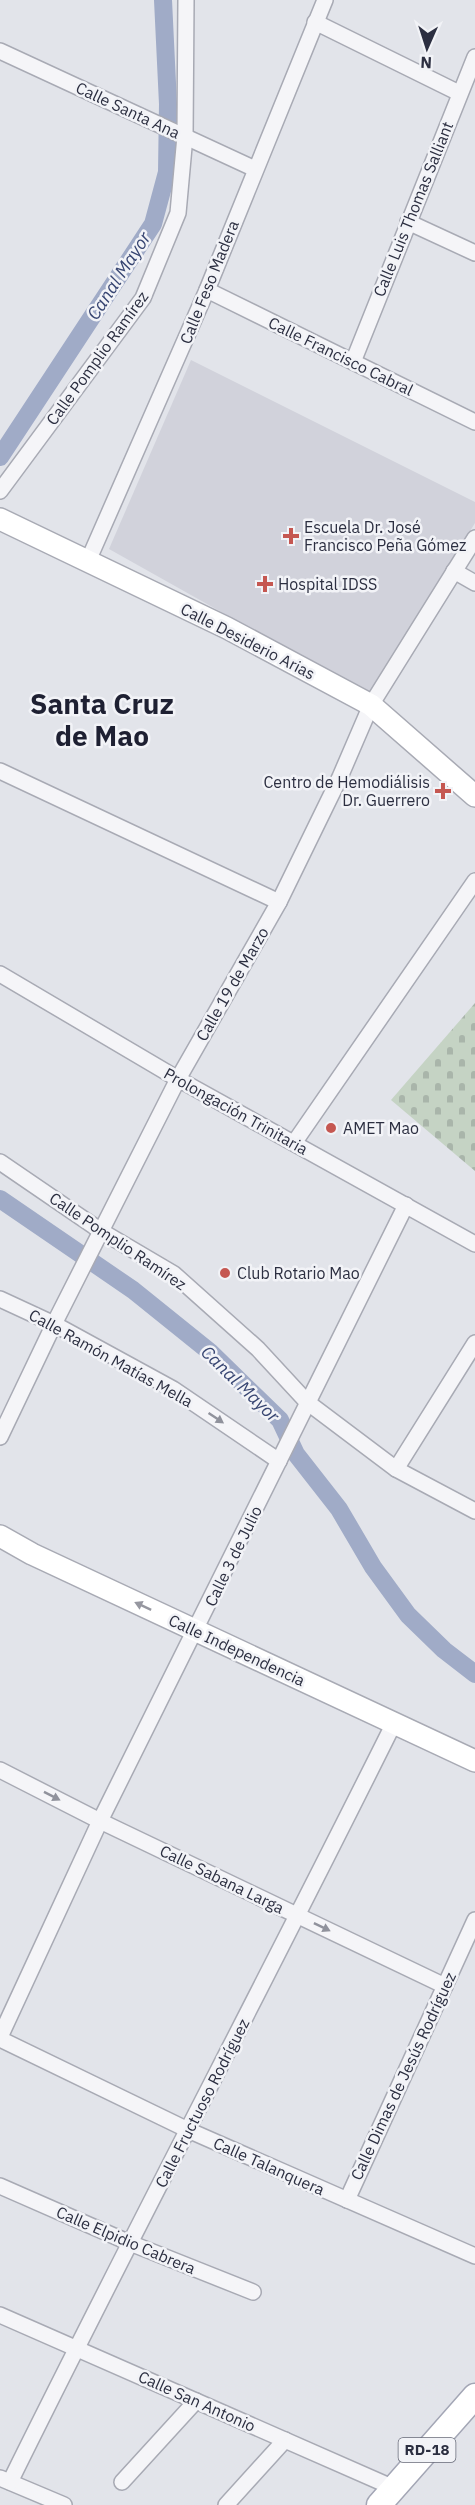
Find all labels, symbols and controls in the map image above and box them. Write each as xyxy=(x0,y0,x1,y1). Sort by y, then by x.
north arrow xyxy=(397,18,457,78)
text: N xyxy=(420,53,433,73)
street label: Calle Santa Ana xyxy=(73,77,184,143)
street label: Calle Luis Thomas Salliant xyxy=(369,118,457,300)
street label: Calle Feso Madera xyxy=(175,217,243,347)
water label: Canal Mayor xyxy=(82,227,156,324)
street label: Calle Pomplio Ramírez xyxy=(42,287,152,429)
street label: Calle Francisco Cabral xyxy=(265,312,417,400)
place label: Escuela Dr. José Francisco Peña Gómez xyxy=(304,517,466,555)
marker: Escuela Dr. José Francisco Peña Gómez xyxy=(282,527,300,545)
place label: Hospital IDSS xyxy=(278,574,377,594)
marker: Hospital IDSS xyxy=(256,575,274,593)
street label: Calle Desiderio Arias xyxy=(177,598,319,684)
district label: Santa Cruz de Mao xyxy=(30,685,174,754)
place label: Centro de Hemodiálisis Dr. Guerrero xyxy=(263,772,430,810)
marker: Centro de Hemodiálisis Dr. Guerrero xyxy=(434,782,452,800)
street label: Calle 19 de Marzo xyxy=(191,923,273,1044)
street label: Prolongación Trinitaria xyxy=(161,1063,312,1159)
place label: AMET Mao xyxy=(343,1118,419,1138)
marker: AMET Mao xyxy=(324,1121,338,1135)
street label: Calle Pomplio Ramírez xyxy=(46,1188,190,1294)
place label: Club Rotario Mao xyxy=(237,1263,360,1283)
marker: Club Rotario Mao xyxy=(218,1266,232,1280)
street label: Calle Ramón Matías Mella xyxy=(26,1305,197,1412)
water label: Canal Mayor xyxy=(196,1341,285,1427)
one-way arrow xyxy=(208,1413,224,1424)
street label: Calle 3 de Julio xyxy=(200,1502,266,1610)
one-way arrow xyxy=(135,1602,152,1611)
street label: Calle Independencia xyxy=(166,1610,309,1691)
one-way arrow xyxy=(44,1792,61,1801)
street label: Calle Sabana Larga xyxy=(157,1840,288,1918)
one-way arrow xyxy=(314,1923,331,1932)
street label: Calle Dimas de Jesús Rodríguez xyxy=(346,1969,460,2183)
street label: Calle Fructuoso Rodríguez xyxy=(151,2015,253,2191)
street label: Calle Talanquera xyxy=(210,2133,328,2200)
street label: Calle Elpidio Cabrera xyxy=(53,2202,199,2279)
street label: Calle San Antonio xyxy=(135,2366,259,2436)
road number: RD-18 xyxy=(398,2438,456,2462)

